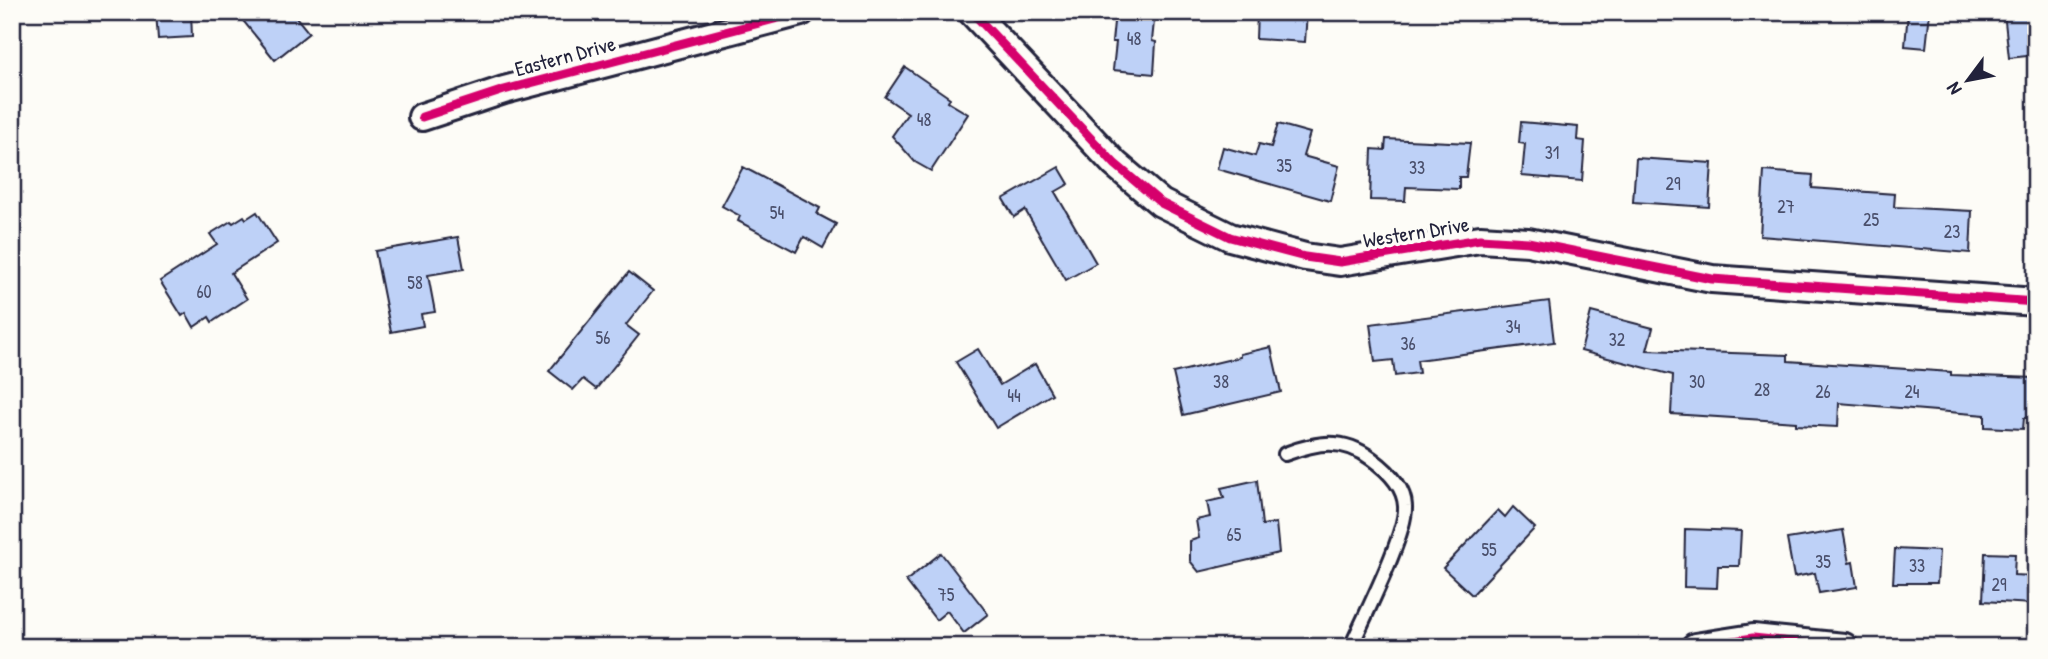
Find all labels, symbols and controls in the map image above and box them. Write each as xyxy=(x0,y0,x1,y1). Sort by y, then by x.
house number: 48 xyxy=(1127,26,1141,51)
street label: Eastern Drive xyxy=(511,29,619,83)
north arrow xyxy=(1932,46,2002,116)
text: N xyxy=(1940,78,1967,100)
house number: 48 xyxy=(917,107,931,132)
house number: 31 xyxy=(1545,140,1559,165)
house number: 35 xyxy=(1276,153,1292,178)
house number: 33 xyxy=(1409,155,1425,180)
house number: 29 xyxy=(1665,171,1681,196)
house number: 27 xyxy=(1777,194,1795,219)
house number: 54 xyxy=(770,200,784,225)
house number: 25 xyxy=(1863,207,1879,232)
street label: Western Drive xyxy=(1361,209,1471,255)
house number: 23 xyxy=(1944,219,1960,244)
house number: 58 xyxy=(407,270,423,295)
house number: 60 xyxy=(196,279,212,304)
house number: 34 xyxy=(1506,314,1521,339)
house number: 56 xyxy=(596,325,610,350)
house number: 32 xyxy=(1609,327,1626,352)
house number: 36 xyxy=(1400,331,1416,356)
house number: 38 xyxy=(1213,369,1229,394)
house number: 30 xyxy=(1689,369,1705,394)
house number: 28 xyxy=(1754,377,1770,402)
house number: 26 xyxy=(1815,379,1831,404)
house number: 24 xyxy=(1904,379,1920,404)
house number: 44 xyxy=(1007,383,1021,408)
house number: 65 xyxy=(1227,522,1242,547)
house number: 55 xyxy=(1481,537,1497,562)
house number: 35 xyxy=(1815,549,1831,574)
house number: 33 xyxy=(1909,553,1925,578)
house number: 29 xyxy=(1991,572,2007,597)
house number: 75 xyxy=(938,582,955,607)

